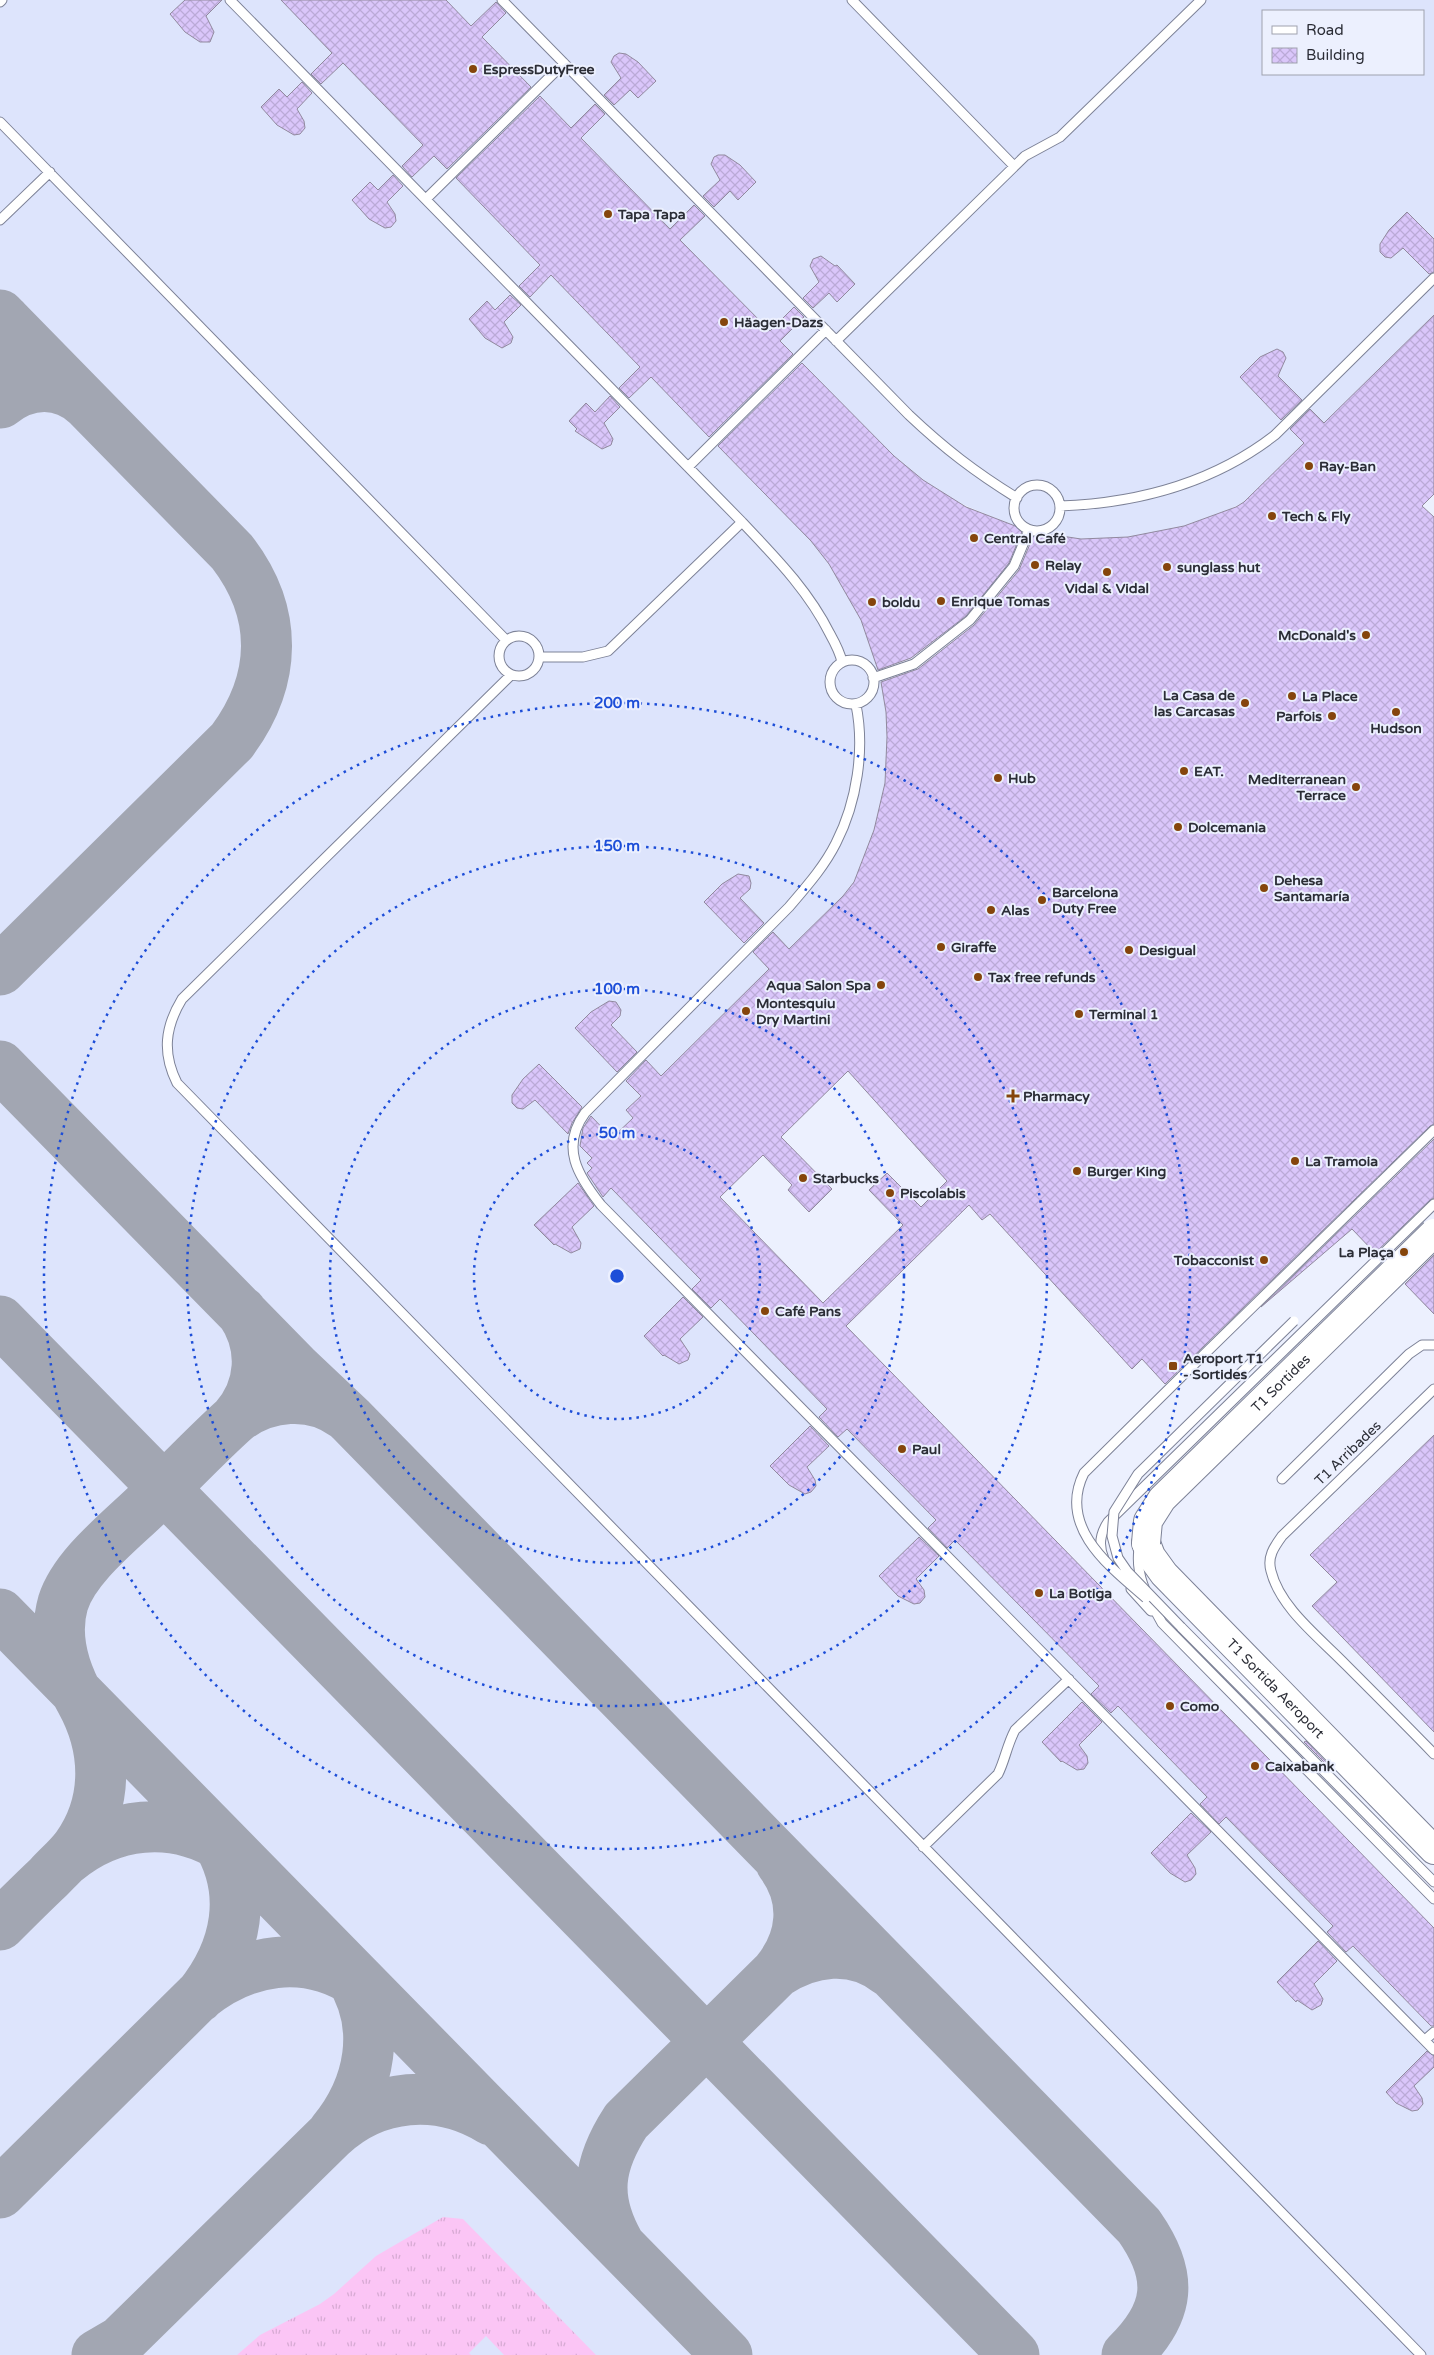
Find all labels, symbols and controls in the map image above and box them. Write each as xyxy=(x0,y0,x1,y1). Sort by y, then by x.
legend xyxy=(1262,10,1424,75)
text: Road xyxy=(1306,21,1344,39)
text: Building xyxy=(1306,46,1365,64)
place label: EspressDutyFree xyxy=(483,61,595,78)
marker: EspressDutyFree xyxy=(467,63,479,75)
place label: Tapa Tapa xyxy=(617,206,686,223)
marker: Tapa Tapa xyxy=(602,208,614,220)
place label: Häagen-Dazs xyxy=(734,314,824,331)
marker: Häagen-Dazs xyxy=(718,316,730,328)
place label: Ray-Ban xyxy=(1319,458,1376,475)
marker: Ray-Ban xyxy=(1303,460,1315,472)
place label: Tech & Fly xyxy=(1281,508,1351,525)
marker: Tech & Fly xyxy=(1266,510,1278,522)
place label: Central Café xyxy=(984,530,1066,547)
marker: Central Café xyxy=(968,532,980,544)
place label: Relay xyxy=(1045,557,1082,574)
marker: Relay xyxy=(1029,559,1041,571)
place label: sunglass hut xyxy=(1177,559,1261,576)
marker: sunglass hut xyxy=(1161,561,1173,573)
marker: Vidal & Vidal xyxy=(1101,566,1113,578)
place label: Vidal & Vidal xyxy=(1065,580,1149,597)
place label: Enrique Tomas xyxy=(951,593,1050,610)
place label: boldu xyxy=(882,594,920,611)
marker: Enrique Tomas xyxy=(935,595,947,607)
marker: boldu xyxy=(866,596,878,608)
place label: McDonald's xyxy=(1278,627,1356,644)
marker: McDonald's xyxy=(1360,629,1372,641)
place label: La Casa de las Carcasas xyxy=(1154,687,1235,720)
place label: La Place xyxy=(1302,688,1358,705)
marker: La Place xyxy=(1286,690,1298,702)
text: 200 m xyxy=(594,694,640,712)
marker: La Casa de las Carcasas xyxy=(1239,697,1251,709)
marker: Hudson xyxy=(1390,706,1402,718)
place label: Parfois xyxy=(1276,708,1322,725)
marker: Parfois xyxy=(1326,710,1338,722)
place label: Hudson xyxy=(1370,720,1422,737)
place label: EAT. xyxy=(1194,763,1224,780)
marker: EAT. xyxy=(1178,765,1190,777)
place label: Hub xyxy=(1008,770,1036,787)
place label: Mediterranean Terrace xyxy=(1248,771,1346,804)
marker: Hub xyxy=(992,772,1004,784)
marker: Mediterranean Terrace xyxy=(1350,781,1362,793)
place label: Dolcemania xyxy=(1188,819,1266,836)
marker: Dolcemania xyxy=(1172,821,1184,833)
text: 150 m xyxy=(594,837,640,855)
place label: Dehesa Santamaría xyxy=(1274,872,1350,905)
marker: Dehesa Santamaría xyxy=(1258,882,1270,894)
place label: Barcelona Duty Free xyxy=(1052,884,1119,917)
marker: Barcelona Duty Free xyxy=(1036,894,1048,906)
place label: Alas xyxy=(1001,902,1030,919)
marker: Alas xyxy=(985,904,997,916)
place label: Giraffe xyxy=(951,939,997,956)
marker: Giraffe xyxy=(935,941,947,953)
place label: Desigual xyxy=(1139,942,1196,959)
marker: Desigual xyxy=(1123,944,1135,956)
place label: Tax free refunds xyxy=(987,969,1096,986)
marker: Tax free refunds xyxy=(972,971,984,983)
place label: Aqua Salon Spa xyxy=(766,977,871,994)
marker: Aqua Salon Spa xyxy=(875,979,887,991)
text: 100 m xyxy=(594,980,640,998)
place label: Montesquiu Dry Martini xyxy=(756,995,835,1028)
marker: Montesquiu Dry Martini xyxy=(740,1005,752,1017)
place label: Terminal 1 xyxy=(1088,1006,1159,1023)
marker: Terminal 1 xyxy=(1073,1008,1085,1020)
place label: Pharmacy xyxy=(1023,1088,1090,1105)
marker: Pharmacy xyxy=(1007,1090,1019,1102)
text: 50 m xyxy=(599,1124,635,1142)
place label: La Tramoia xyxy=(1305,1153,1378,1170)
marker: La Tramoia xyxy=(1289,1155,1301,1167)
place label: Burger King xyxy=(1087,1163,1166,1180)
marker: Burger King xyxy=(1071,1165,1083,1177)
place label: Starbucks xyxy=(813,1170,879,1187)
marker: Starbucks xyxy=(797,1172,809,1184)
place label: Piscolabis xyxy=(900,1185,966,1202)
marker: Piscolabis xyxy=(884,1187,896,1199)
place label: La Plaça xyxy=(1338,1244,1394,1261)
marker: La Plaça xyxy=(1398,1246,1410,1258)
place label: Tobacconist xyxy=(1173,1252,1255,1269)
marker: Tobacconist xyxy=(1258,1254,1270,1266)
centre of rings xyxy=(608,1267,626,1285)
place label: Café Pans xyxy=(775,1303,841,1320)
marker: Café Pans xyxy=(759,1305,771,1317)
place label: Aeroport T1 - Sortides xyxy=(1183,1350,1264,1383)
street label: T1 Sortides xyxy=(1248,1350,1314,1416)
marker: Aeroport T1 - Sortides xyxy=(1167,1360,1179,1372)
street label: T1 Arribades xyxy=(1311,1417,1385,1489)
place label: Paul xyxy=(912,1441,941,1458)
marker: Paul xyxy=(896,1443,908,1455)
place label: La Botiga xyxy=(1049,1585,1112,1602)
marker: La Botiga xyxy=(1033,1587,1045,1599)
street label: T1 Sortida Aeroport xyxy=(1223,1635,1329,1742)
place label: Como xyxy=(1180,1698,1220,1715)
marker: Como xyxy=(1164,1700,1176,1712)
place label: Caixabank xyxy=(1265,1758,1335,1775)
marker: Caixabank xyxy=(1249,1760,1261,1772)

